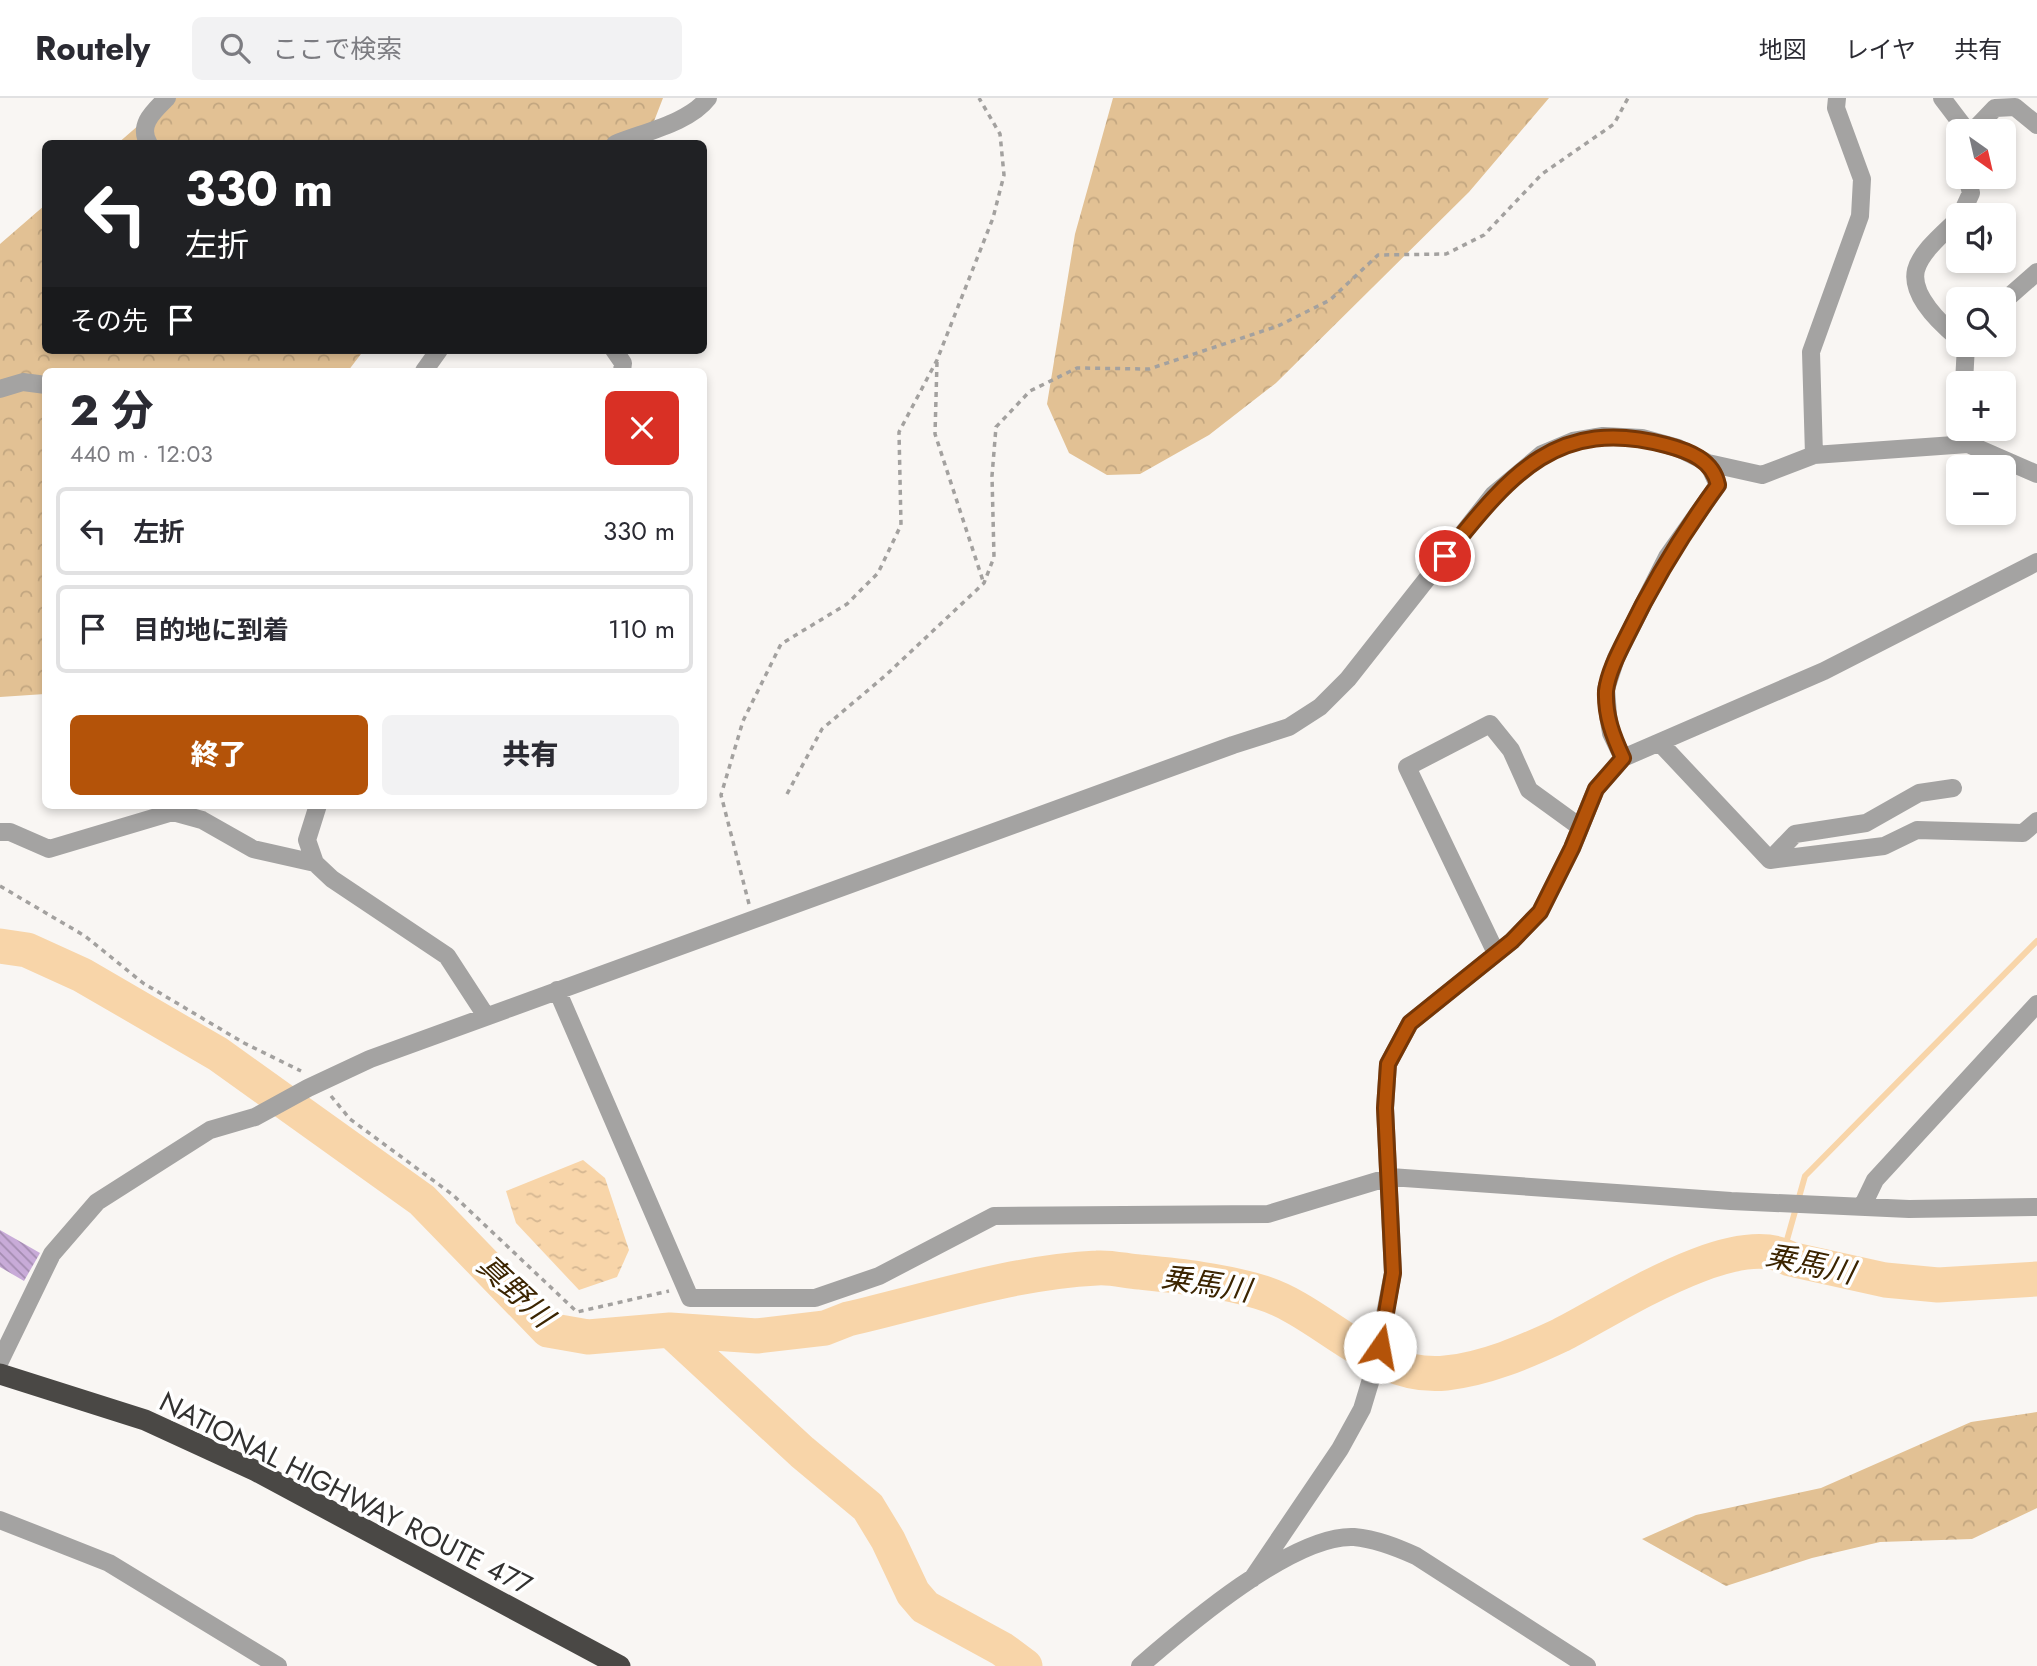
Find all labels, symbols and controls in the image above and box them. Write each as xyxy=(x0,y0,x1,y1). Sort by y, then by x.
search box xyxy=(192,17,682,80)
text: Routely xyxy=(35,25,150,72)
icon: search xyxy=(216,29,254,67)
text: ここで検索 xyxy=(272,30,402,68)
text: 地図 xyxy=(1759,32,1807,67)
text: レイヤ xyxy=(1845,32,1916,67)
text: 共有 xyxy=(1954,32,2002,67)
north arrow xyxy=(1946,119,2016,189)
map controls xyxy=(1946,119,2016,525)
text: 330 m xyxy=(185,154,333,224)
icon: left xyxy=(70,168,161,259)
button: sound xyxy=(1946,203,2016,273)
text: 左折 xyxy=(185,222,249,268)
button: search xyxy=(1946,287,2016,357)
icon: arrive xyxy=(162,301,200,339)
text: その先 xyxy=(70,302,148,340)
button: + xyxy=(1946,371,2016,441)
text: 2 分 xyxy=(70,380,153,441)
button: close xyxy=(605,391,679,465)
text: 440 m · 12:03 xyxy=(70,437,213,471)
button: − xyxy=(1946,455,2016,525)
icon: left xyxy=(74,512,112,550)
text: 330 m xyxy=(603,512,675,550)
text: 左折 xyxy=(133,513,185,551)
pin xyxy=(1415,526,1475,586)
icon: arrive xyxy=(1426,537,1464,575)
icon: arrive xyxy=(74,610,112,648)
text: 110 m xyxy=(608,610,675,648)
text: 目的地に到着 xyxy=(133,611,289,649)
button: 終了 xyxy=(70,715,368,795)
button: 共有 xyxy=(382,715,679,795)
water label: 乗馬川 xyxy=(1762,1233,1862,1295)
water label: 真野川 xyxy=(468,1244,565,1339)
water label: 乗馬川 xyxy=(1158,1255,1257,1312)
position arrow xyxy=(1343,1310,1417,1384)
street label: NATIONAL HIGHWAY ROUTE 477 xyxy=(152,1381,540,1606)

